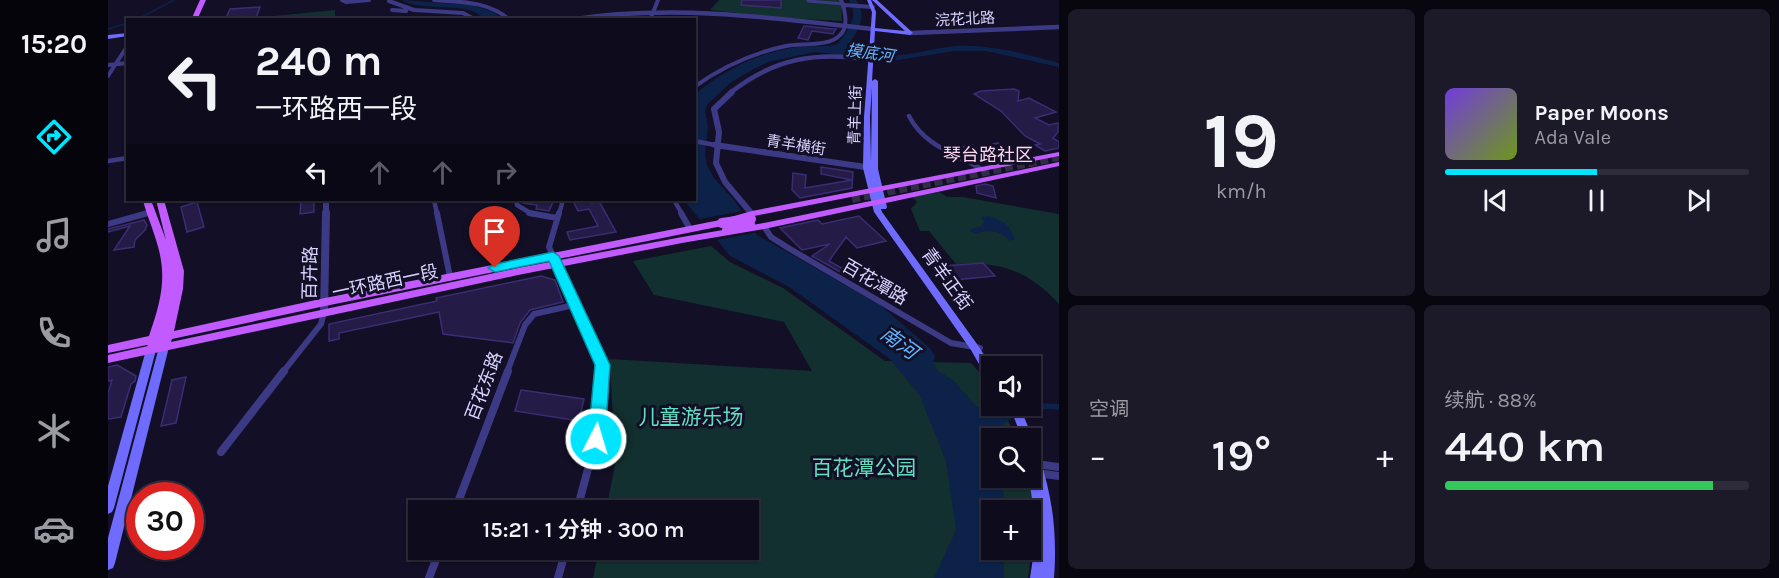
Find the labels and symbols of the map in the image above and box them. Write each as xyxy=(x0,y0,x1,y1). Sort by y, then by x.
street label: 浣花北路 xyxy=(935,8,995,30)
water label: 摸底河 xyxy=(845,40,898,66)
street label: 青羊上街 xyxy=(845,85,865,145)
street label: 青羊横街 xyxy=(765,131,827,159)
district label: 琴台路社区 xyxy=(943,144,1033,166)
pin xyxy=(469,206,520,268)
street label: 青羊正街 xyxy=(917,243,977,315)
street label: 百卉路 xyxy=(299,246,321,300)
street label: 百花潭路 xyxy=(838,254,912,310)
street label: 一环路西一段 xyxy=(330,260,440,304)
water label: 南河 xyxy=(876,322,925,366)
street label: 百花东路 xyxy=(461,348,507,424)
park label: 儿童游乐场 xyxy=(639,405,744,429)
position arrow xyxy=(564,407,628,471)
park label: 百花潭公园 xyxy=(812,456,917,480)
speed limit sign: 30 xyxy=(126,482,204,560)

